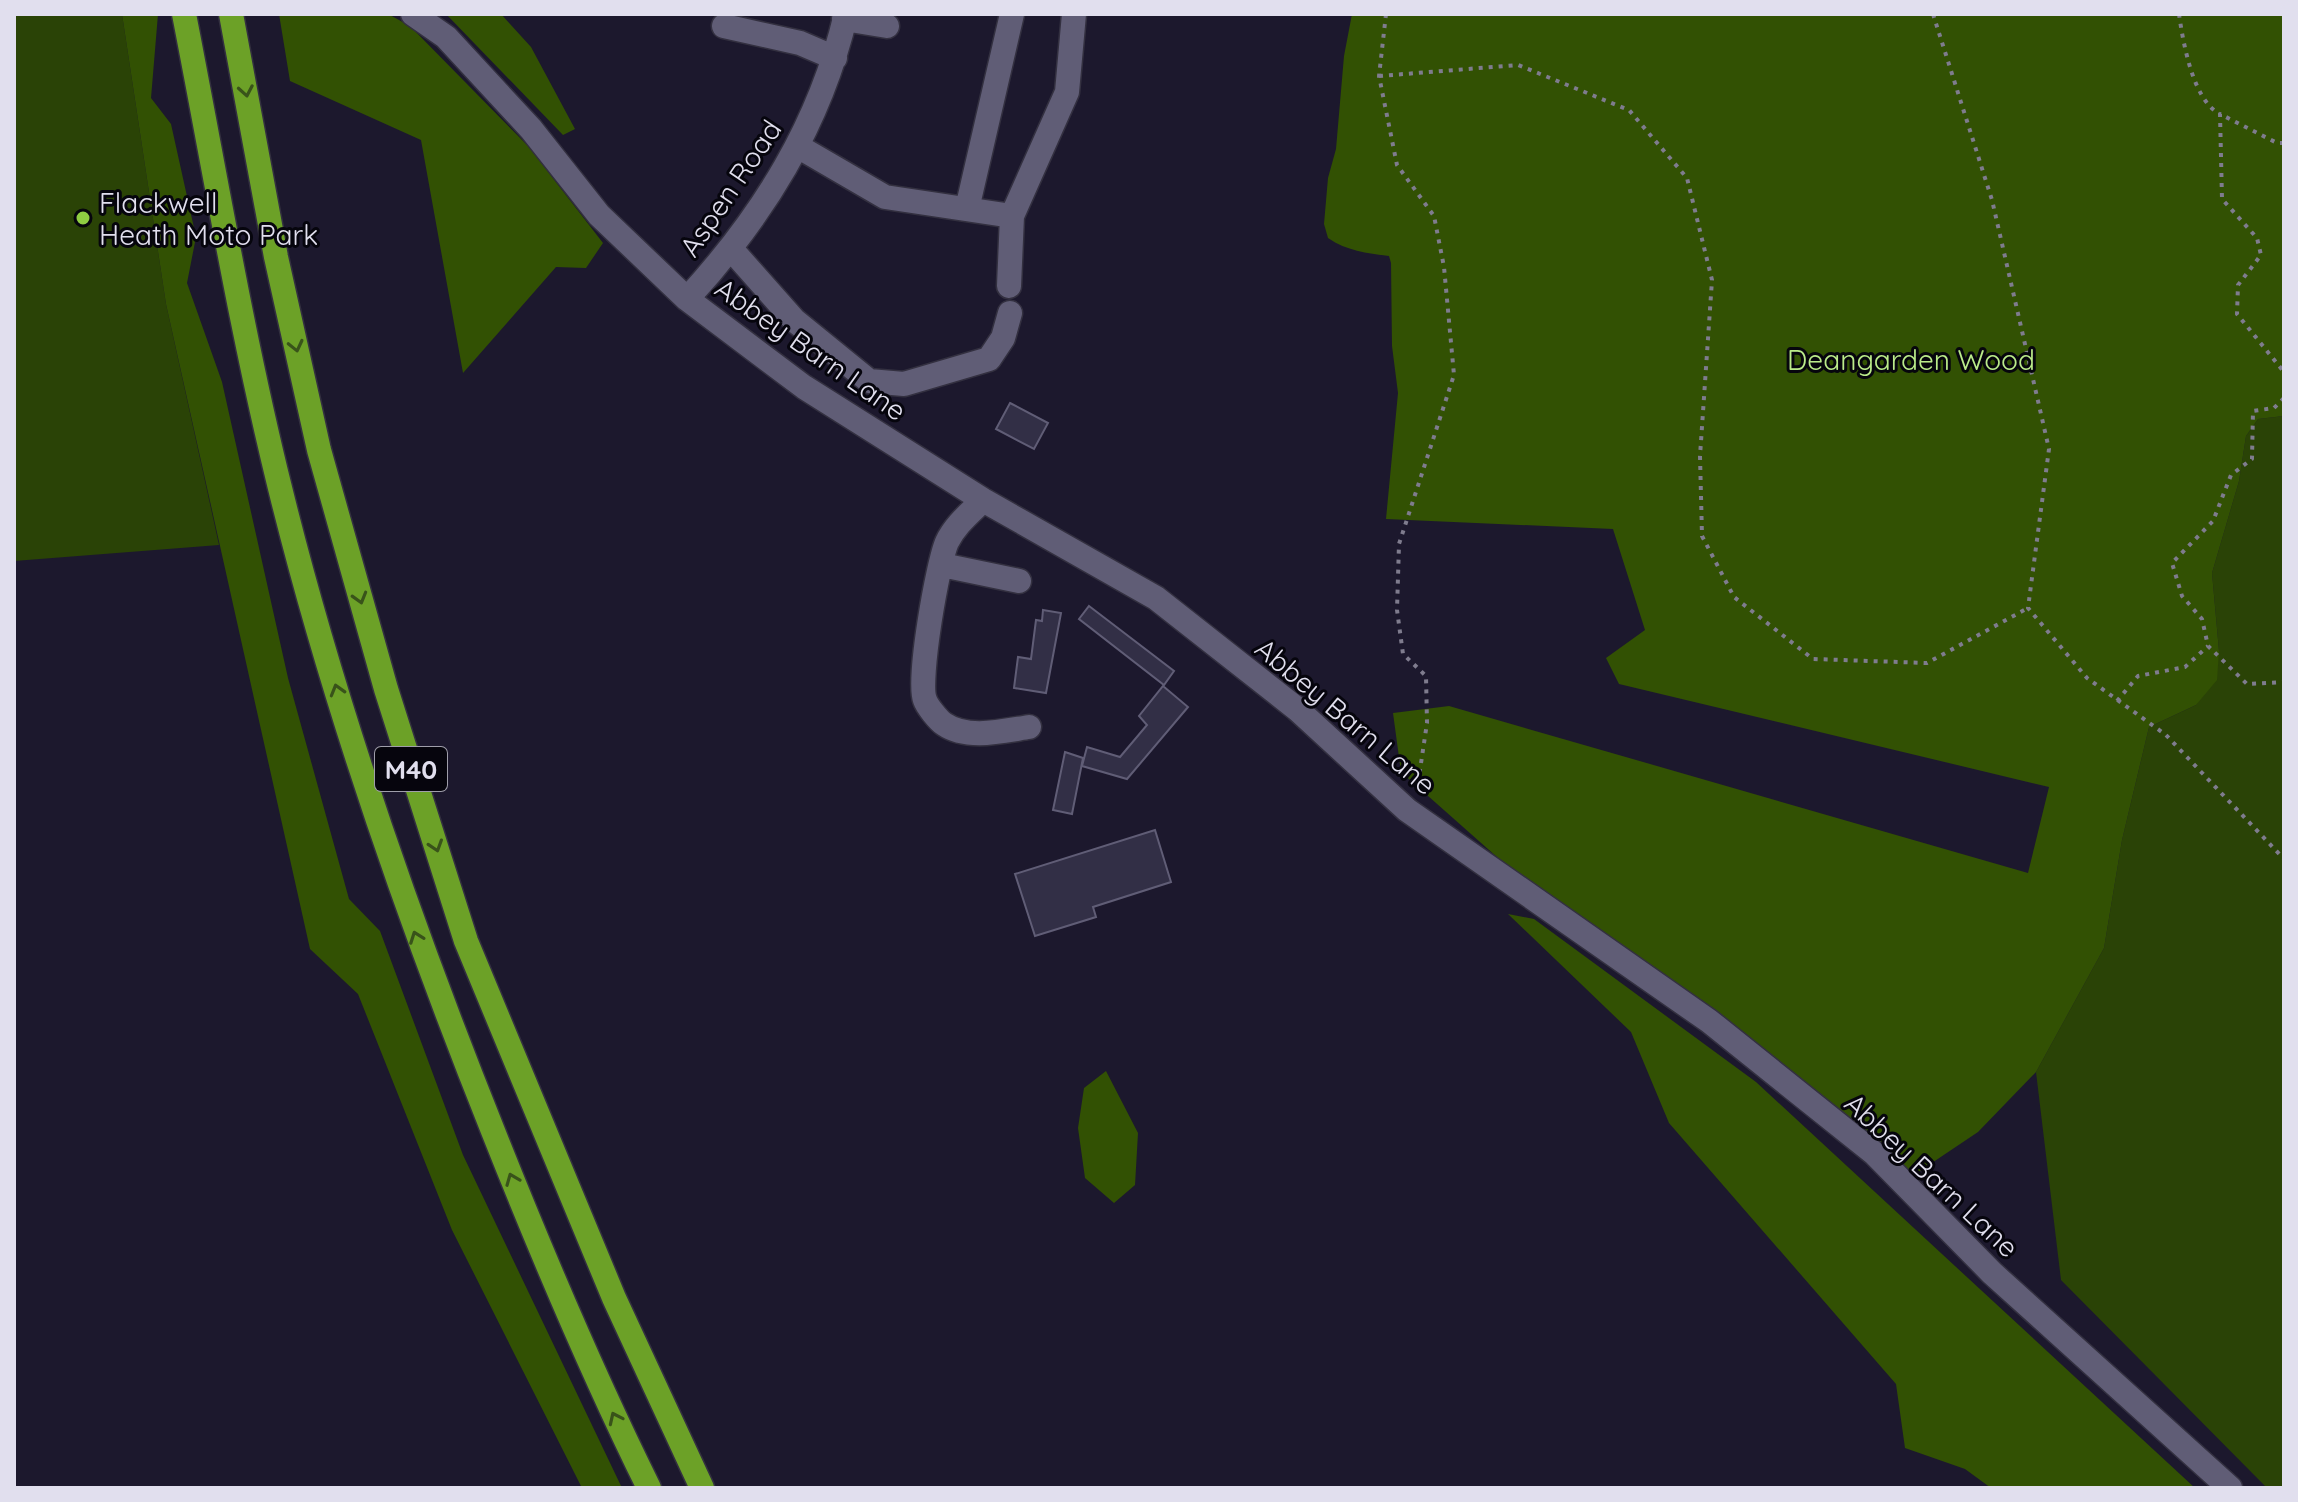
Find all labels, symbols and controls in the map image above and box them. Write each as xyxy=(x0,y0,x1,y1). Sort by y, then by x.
one-way arrow xyxy=(237,84,254,97)
street label: Aspen Road xyxy=(671,113,789,263)
place label: Flackwell Heath Moto Park xyxy=(99,185,318,252)
marker: Flackwell Heath Moto Park xyxy=(74,209,92,227)
street label: Abbey Barn Lane xyxy=(709,270,913,428)
one-way arrow xyxy=(287,338,304,352)
park label: Deangarden Wood xyxy=(1787,342,2035,377)
one-way arrow xyxy=(351,590,368,604)
street label: Abbey Barn Lane xyxy=(1249,630,1443,802)
one-way arrow xyxy=(330,683,346,697)
road number: M40 xyxy=(375,747,447,791)
one-way arrow xyxy=(427,839,443,853)
one-way arrow xyxy=(409,931,426,945)
street label: Abbey Barn Lane xyxy=(1838,1085,2026,1265)
one-way arrow xyxy=(505,1173,522,1187)
one-way arrow xyxy=(609,1411,625,1426)

